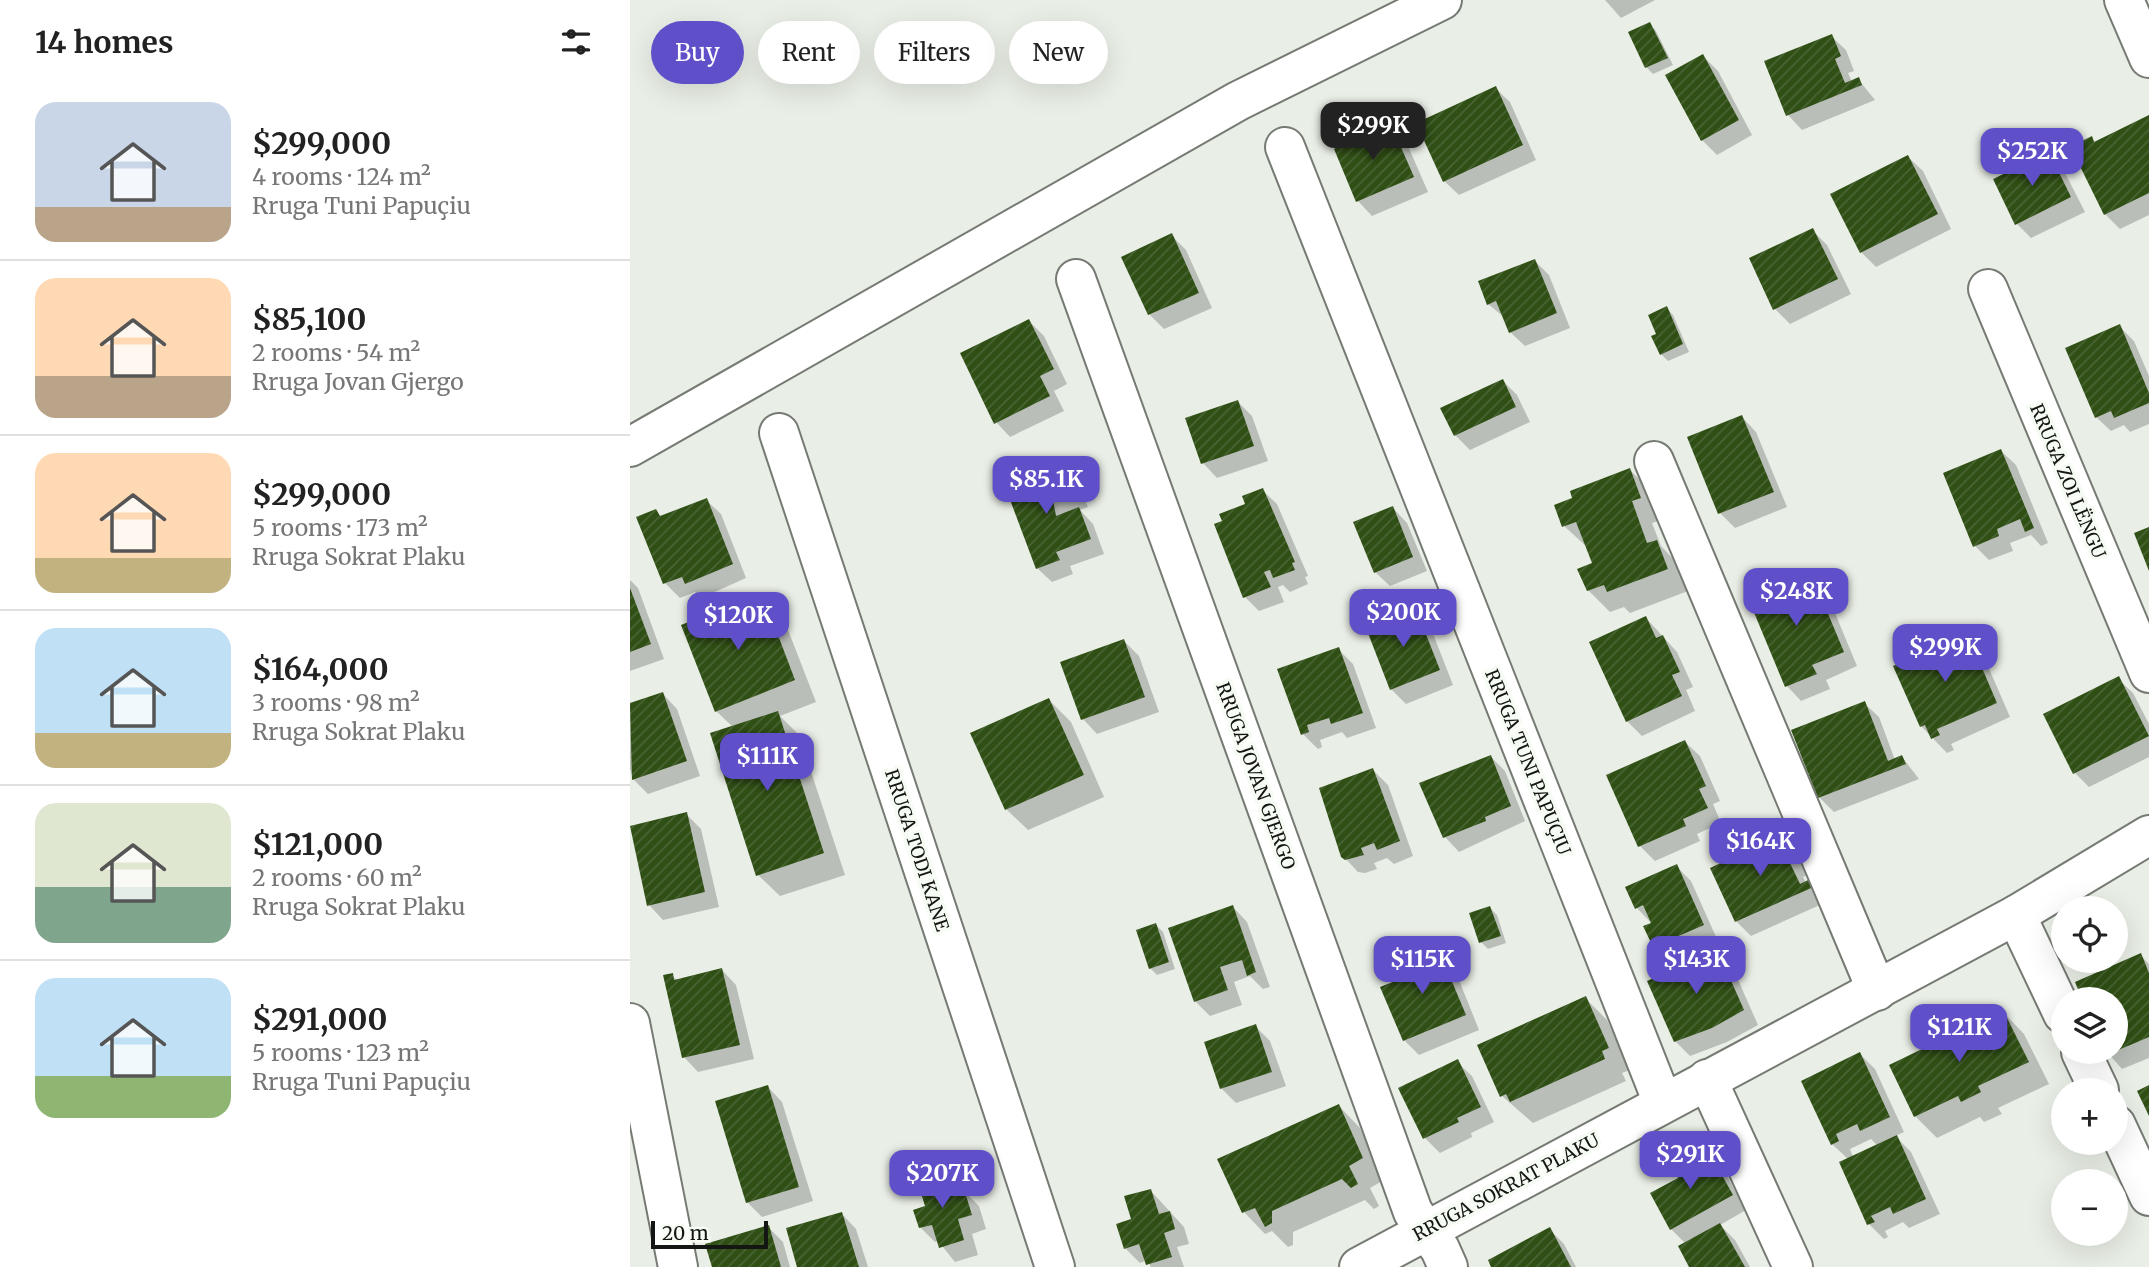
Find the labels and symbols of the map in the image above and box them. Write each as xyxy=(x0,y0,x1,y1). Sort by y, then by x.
pin: $299K xyxy=(1324,102,1422,162)
pin: $252K xyxy=(1983,128,2081,188)
street label: RRUGA ZOI LËNGU xyxy=(2025,400,2111,562)
pin: $85.1K xyxy=(989,456,1103,516)
pin: $248K xyxy=(1747,568,1845,628)
pin: $200K xyxy=(1354,590,1452,649)
pin: $120K xyxy=(689,592,787,652)
pin: $299K xyxy=(1896,624,1994,684)
street label: RRUGA TUNI PAPUÇIU xyxy=(1480,666,1576,859)
street label: RRUGA JOVAN GJERGO xyxy=(1211,679,1301,873)
pin: $111K xyxy=(718,734,816,793)
street label: RRUGA TODI KANE xyxy=(880,766,954,934)
pin: $164K xyxy=(1711,818,1809,878)
pin: $115K xyxy=(1373,936,1471,996)
pin: $143K xyxy=(1647,936,1745,996)
pin: $121K xyxy=(1910,1004,2008,1064)
street label: RRUGA SOKRAT PLAKU xyxy=(1409,1128,1604,1246)
pin: $291K xyxy=(1641,1132,1739,1191)
pin: $207K xyxy=(893,1150,991,1210)
scale bar xyxy=(651,1218,768,1250)

